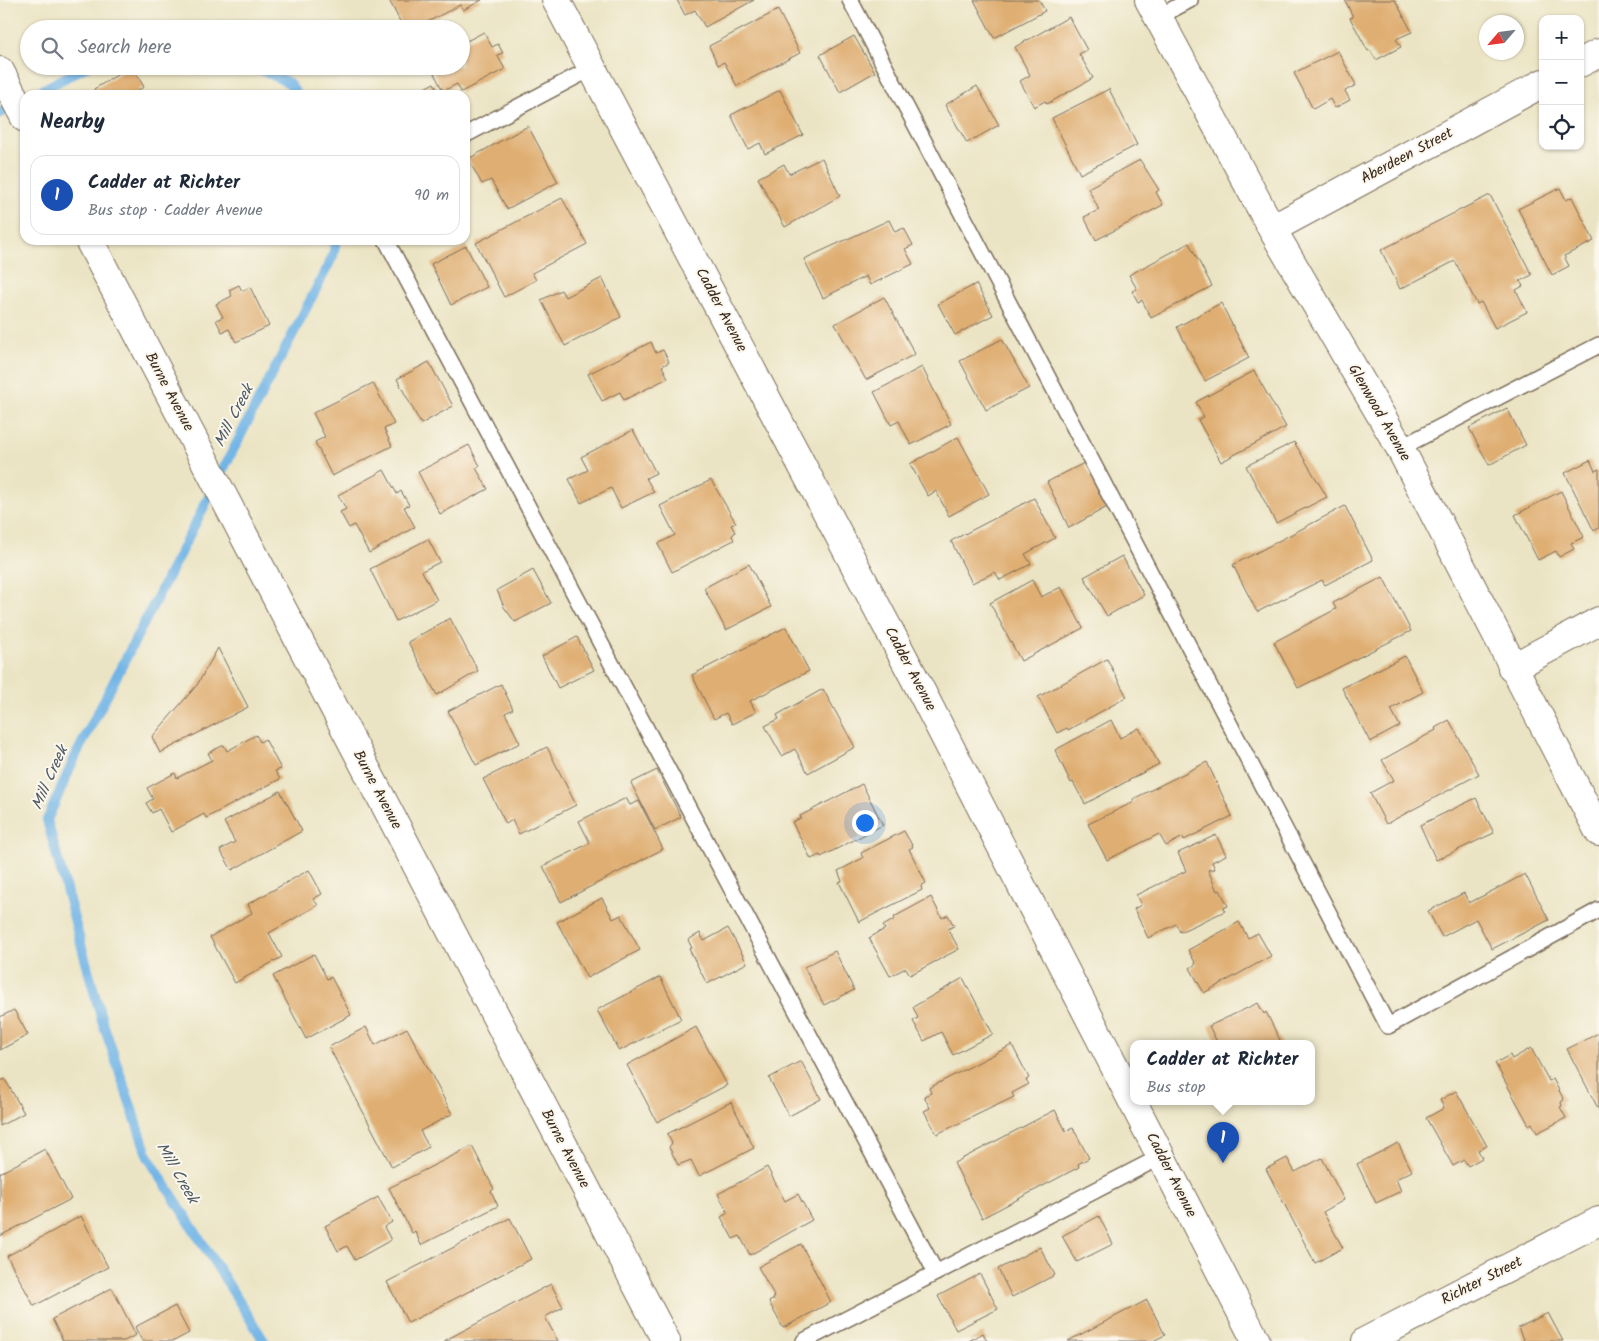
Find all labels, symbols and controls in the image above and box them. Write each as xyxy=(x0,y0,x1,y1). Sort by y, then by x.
north arrow xyxy=(1479,15,1524,60)
map controls xyxy=(1539,15,1584,150)
button: + xyxy=(1539,15,1584,60)
search box xyxy=(20,20,470,75)
text: Search here xyxy=(78,33,172,63)
icon: search xyxy=(38,34,66,62)
button: − xyxy=(1539,60,1584,105)
button: locate xyxy=(1539,105,1584,150)
text: Nearby xyxy=(40,106,105,139)
street label: Aberdeen Street xyxy=(1356,121,1458,190)
text: Cadder at Richter xyxy=(88,168,240,198)
text: 1 xyxy=(55,183,59,208)
text: 90 m xyxy=(414,183,449,208)
text: Bus stop · Cadder Avenue xyxy=(88,198,263,223)
street label: Cadder Avenue xyxy=(689,263,754,357)
street label: Burne Avenue xyxy=(138,348,200,436)
street label: Glenwood Avenue xyxy=(1341,360,1417,466)
water label: Mill Creek xyxy=(208,378,262,452)
street label: Cadder Avenue xyxy=(878,622,943,716)
water label: Mill Creek xyxy=(25,740,76,814)
street label: Burne Avenue xyxy=(346,746,408,834)
your location xyxy=(852,810,878,836)
popup xyxy=(1130,1040,1315,1105)
text: Cadder at Richter xyxy=(1146,1045,1299,1075)
text: Bus stop xyxy=(1146,1075,1206,1100)
street label: Burne Avenue xyxy=(534,1105,596,1193)
pin: 1 xyxy=(1207,1122,1239,1163)
street label: Cadder Avenue xyxy=(1139,1128,1203,1222)
water label: Mill Creek xyxy=(149,1138,206,1211)
street label: Richter Street xyxy=(1437,1250,1527,1312)

